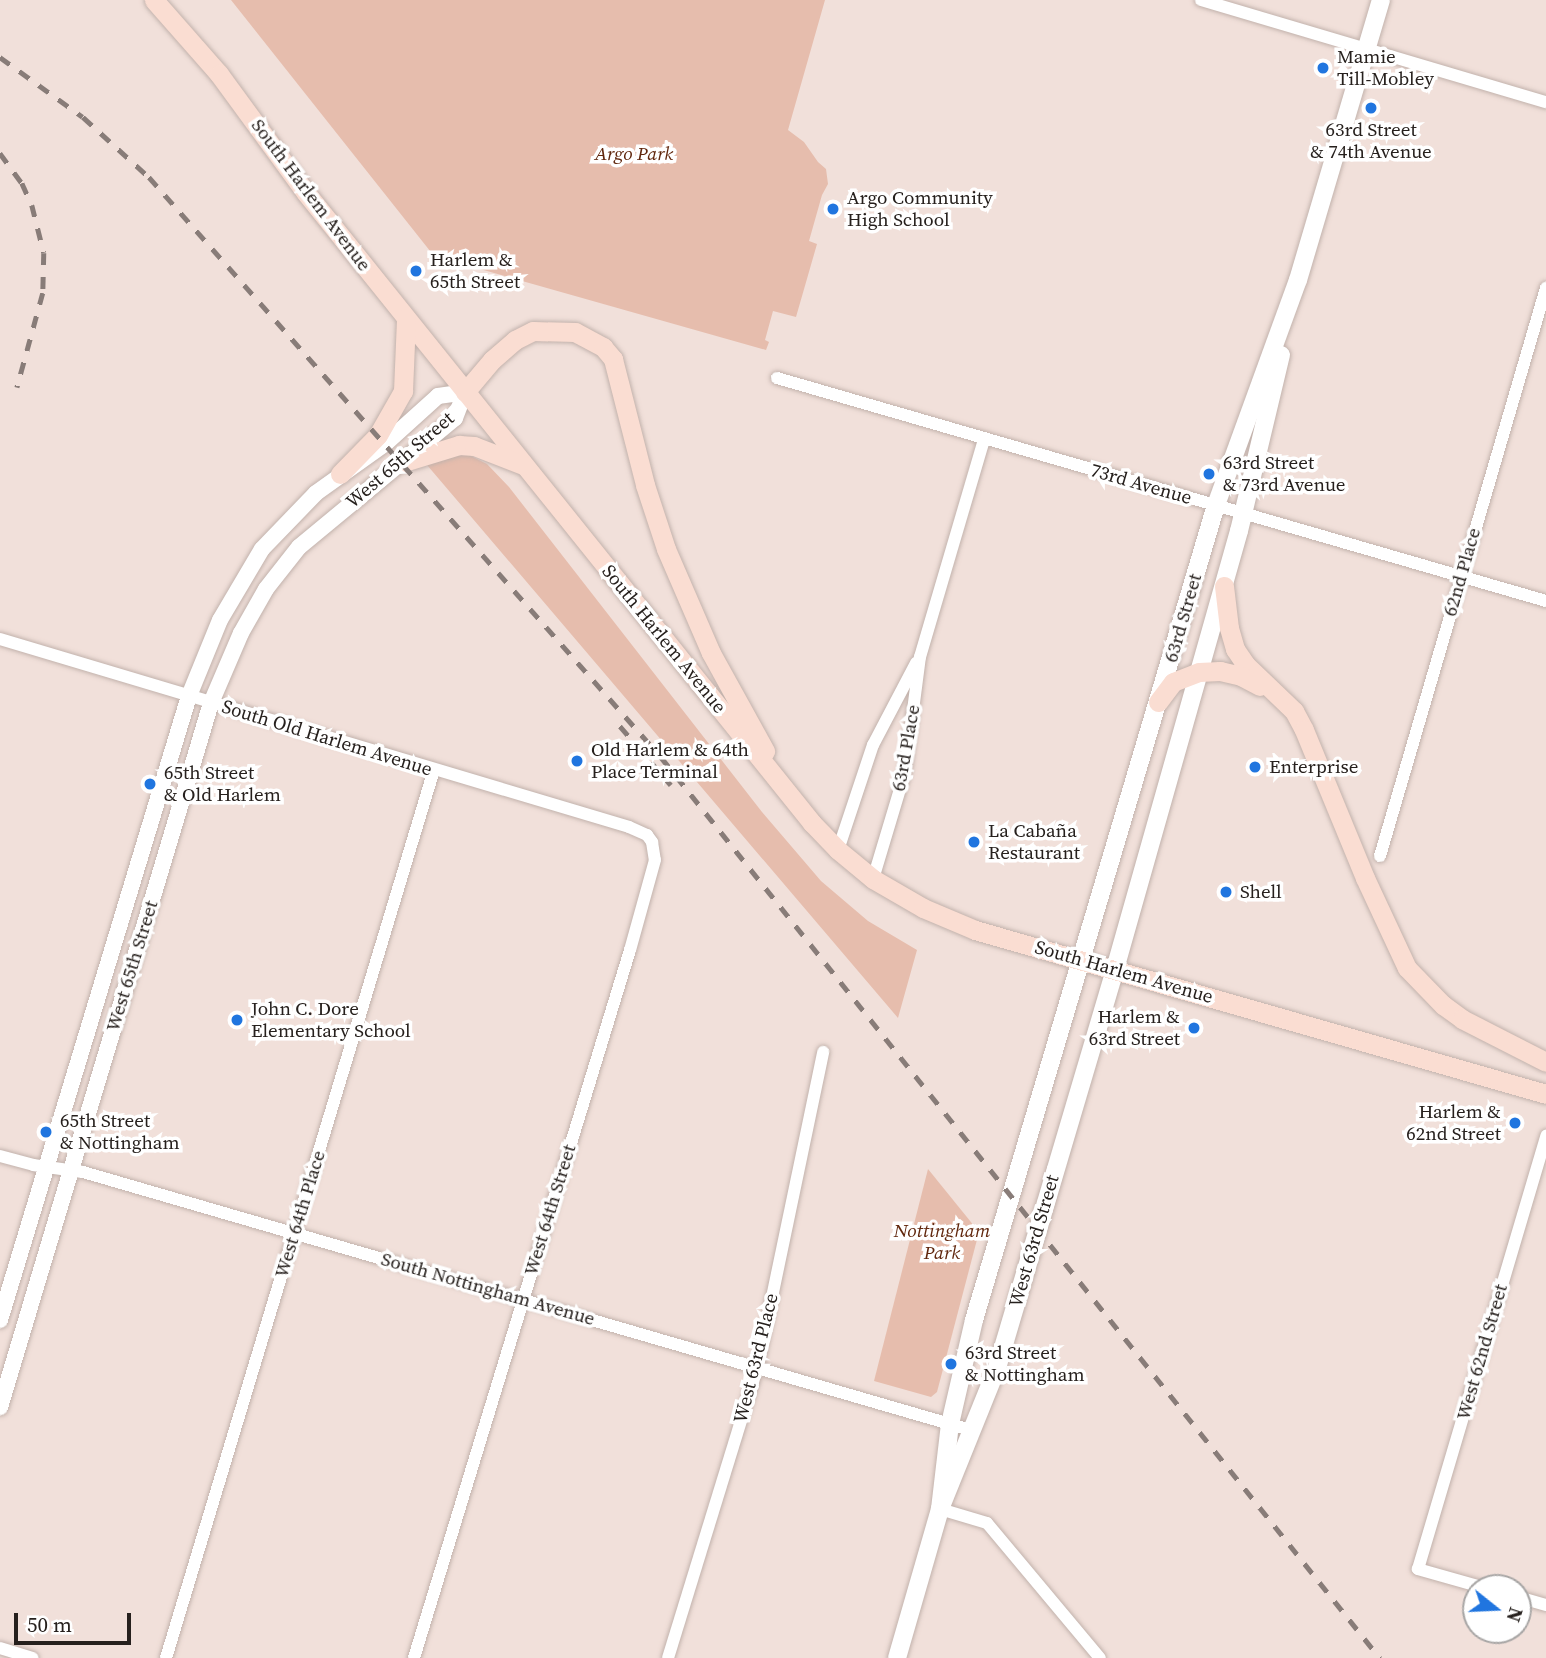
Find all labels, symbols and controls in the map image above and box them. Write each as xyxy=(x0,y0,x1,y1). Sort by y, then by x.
place label: Mamie Till-Mobley xyxy=(1337,46,1434,90)
marker: Mamie Till-Mobley xyxy=(1315,60,1331,76)
marker: 63rd Street & 74th Avenue xyxy=(1363,100,1379,116)
street label: South Harlem Avenue xyxy=(246,115,376,275)
place label: 63rd Street & 74th Avenue xyxy=(1310,119,1432,163)
park label: Argo Park xyxy=(595,143,673,165)
place label: Argo Community High School xyxy=(847,187,993,231)
marker: Argo Community High School xyxy=(825,201,841,217)
place label: Harlem & 65th Street xyxy=(430,249,520,293)
marker: Harlem & 65th Street xyxy=(408,263,424,279)
street label: West 65th Street xyxy=(341,407,459,513)
place label: 63rd Street & 73rd Avenue xyxy=(1223,452,1346,496)
street label: 73rd Avenue xyxy=(1088,459,1194,509)
marker: 63rd Street & 73rd Avenue xyxy=(1201,466,1217,482)
street label: 62nd Place xyxy=(1438,525,1486,619)
street label: South Harlem Avenue xyxy=(597,560,731,718)
street label: 63rd Street xyxy=(1159,571,1207,665)
street label: South Old Harlem Avenue xyxy=(219,695,435,781)
street label: 63rd Place xyxy=(887,703,925,793)
place label: Old Harlem & 64th Place Terminal xyxy=(591,739,749,783)
marker: Old Harlem & 64th Place Terminal xyxy=(569,753,585,769)
place label: Enterprise xyxy=(1269,756,1358,778)
marker: Enterprise xyxy=(1247,759,1263,775)
place label: 65th Street & Old Harlem xyxy=(164,762,281,806)
marker: 65th Street & Old Harlem xyxy=(142,776,158,792)
place label: La Cabaña Restaurant xyxy=(988,820,1080,864)
marker: La Cabaña Restaurant xyxy=(966,834,982,850)
place label: Shell xyxy=(1240,881,1282,903)
marker: Shell xyxy=(1218,884,1234,900)
street label: West 65th Street xyxy=(101,898,163,1034)
street label: South Harlem Avenue xyxy=(1032,936,1216,1008)
place label: John C. Dore Elementary School xyxy=(251,998,411,1042)
place label: Harlem & 63rd Street xyxy=(1089,1006,1180,1050)
marker: John C. Dore Elementary School xyxy=(229,1012,245,1028)
marker: Harlem & 63rd Street xyxy=(1186,1020,1202,1036)
place label: Harlem & 62nd Street xyxy=(1406,1101,1501,1145)
place label: 65th Street & Nottingham xyxy=(60,1110,180,1154)
marker: Harlem & 62nd Street xyxy=(1507,1115,1523,1131)
marker: 65th Street & Nottingham xyxy=(38,1124,54,1140)
street label: West 64th Street xyxy=(519,1142,581,1278)
street label: West 64th Place xyxy=(270,1148,330,1280)
street label: West 63rd Street xyxy=(1004,1172,1064,1310)
park label: Nottingham Park xyxy=(894,1220,990,1264)
street label: South Nottingham Avenue xyxy=(378,1248,598,1330)
street label: West 62nd Street xyxy=(1452,1281,1512,1423)
street label: West 63rd Place xyxy=(729,1291,783,1425)
place label: 63rd Street & Nottingham xyxy=(965,1342,1085,1386)
marker: 63rd Street & Nottingham xyxy=(943,1356,959,1372)
north arrow xyxy=(1462,1574,1532,1644)
scale bar xyxy=(18,1598,135,1642)
text: N xyxy=(1501,1604,1530,1625)
text: 50 m xyxy=(27,1610,72,1639)

